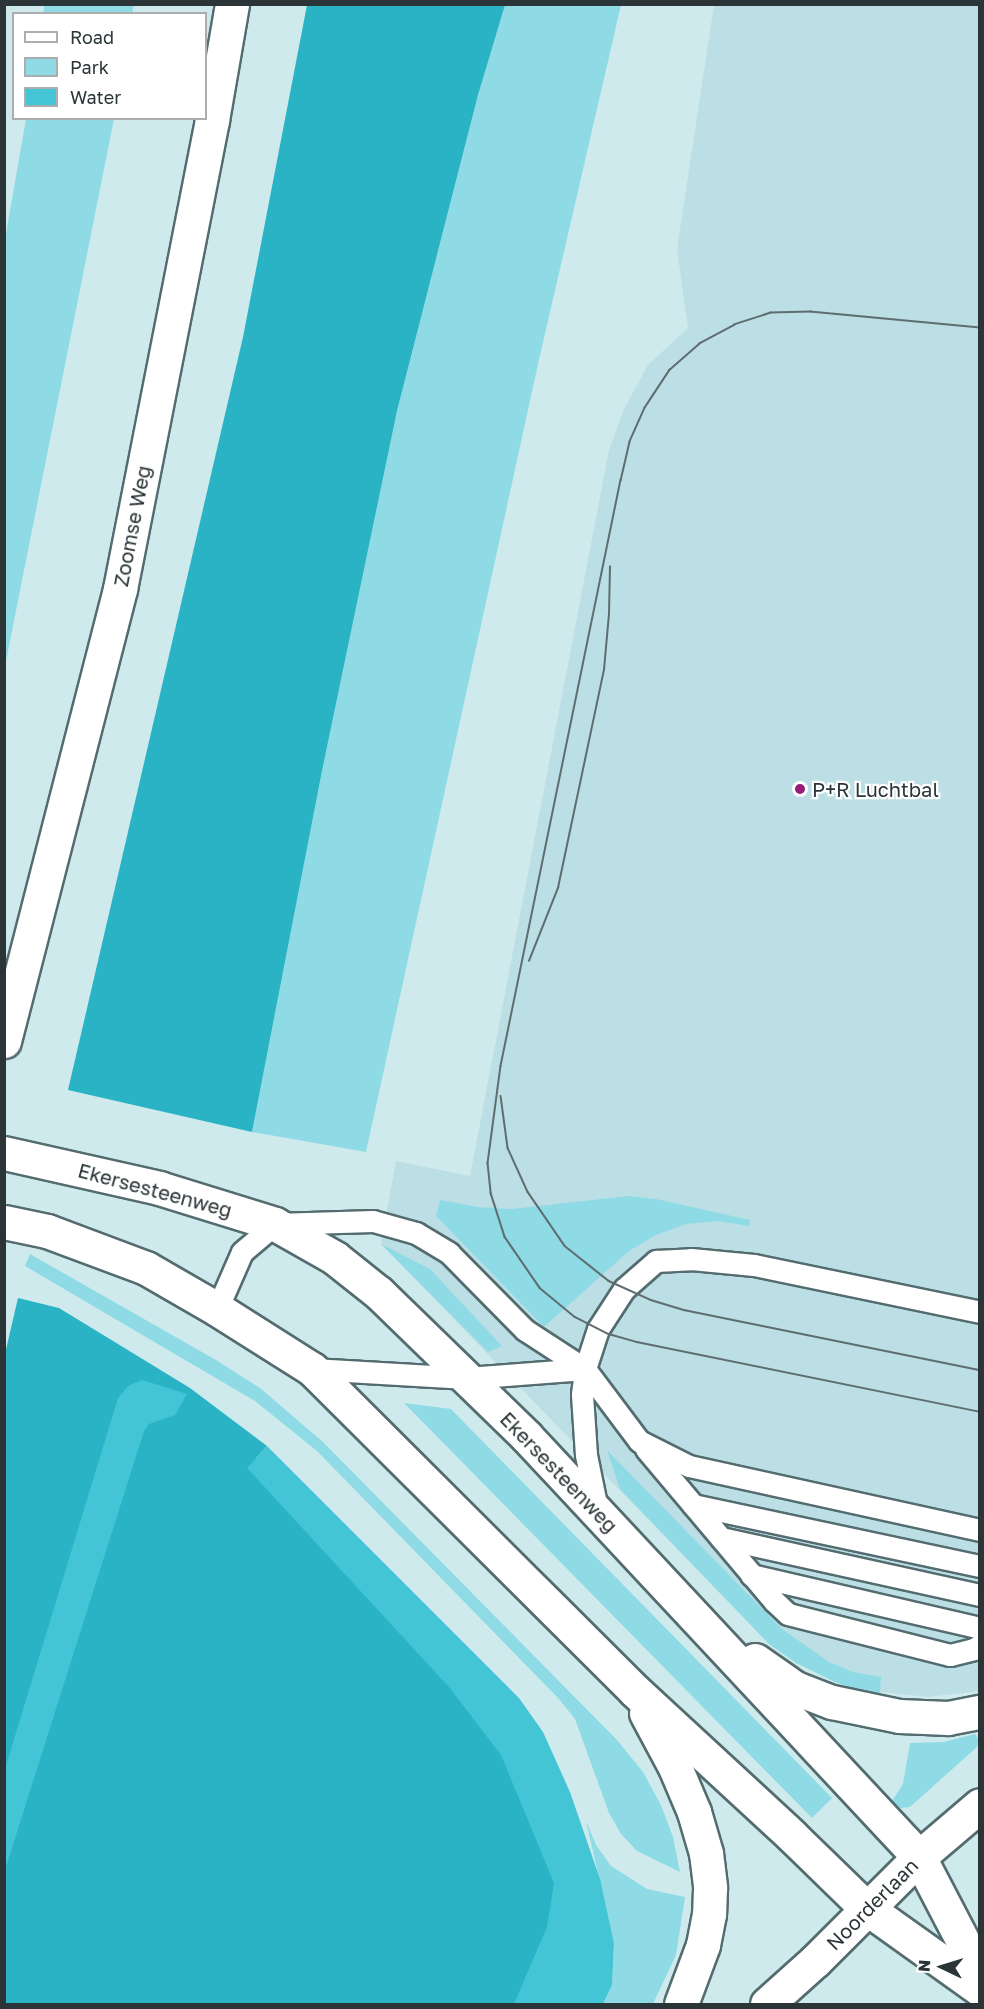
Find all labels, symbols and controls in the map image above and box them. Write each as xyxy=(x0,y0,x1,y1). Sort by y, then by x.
legend xyxy=(12,12,207,120)
text: Road xyxy=(70,26,114,48)
text: Park xyxy=(70,56,109,78)
text: Water xyxy=(70,86,121,108)
street label: Zoomse Weg xyxy=(109,463,155,589)
place label: P+R Luchtbal xyxy=(812,777,939,801)
marker: P+R Luchtbal xyxy=(793,782,807,796)
street label: Ekersesteenweg xyxy=(75,1158,235,1222)
street label: Ekersesteenweg xyxy=(495,1407,623,1537)
street label: Noorderlaan xyxy=(821,1853,923,1955)
north arrow xyxy=(912,1937,972,1997)
text: N xyxy=(914,1959,934,1973)

